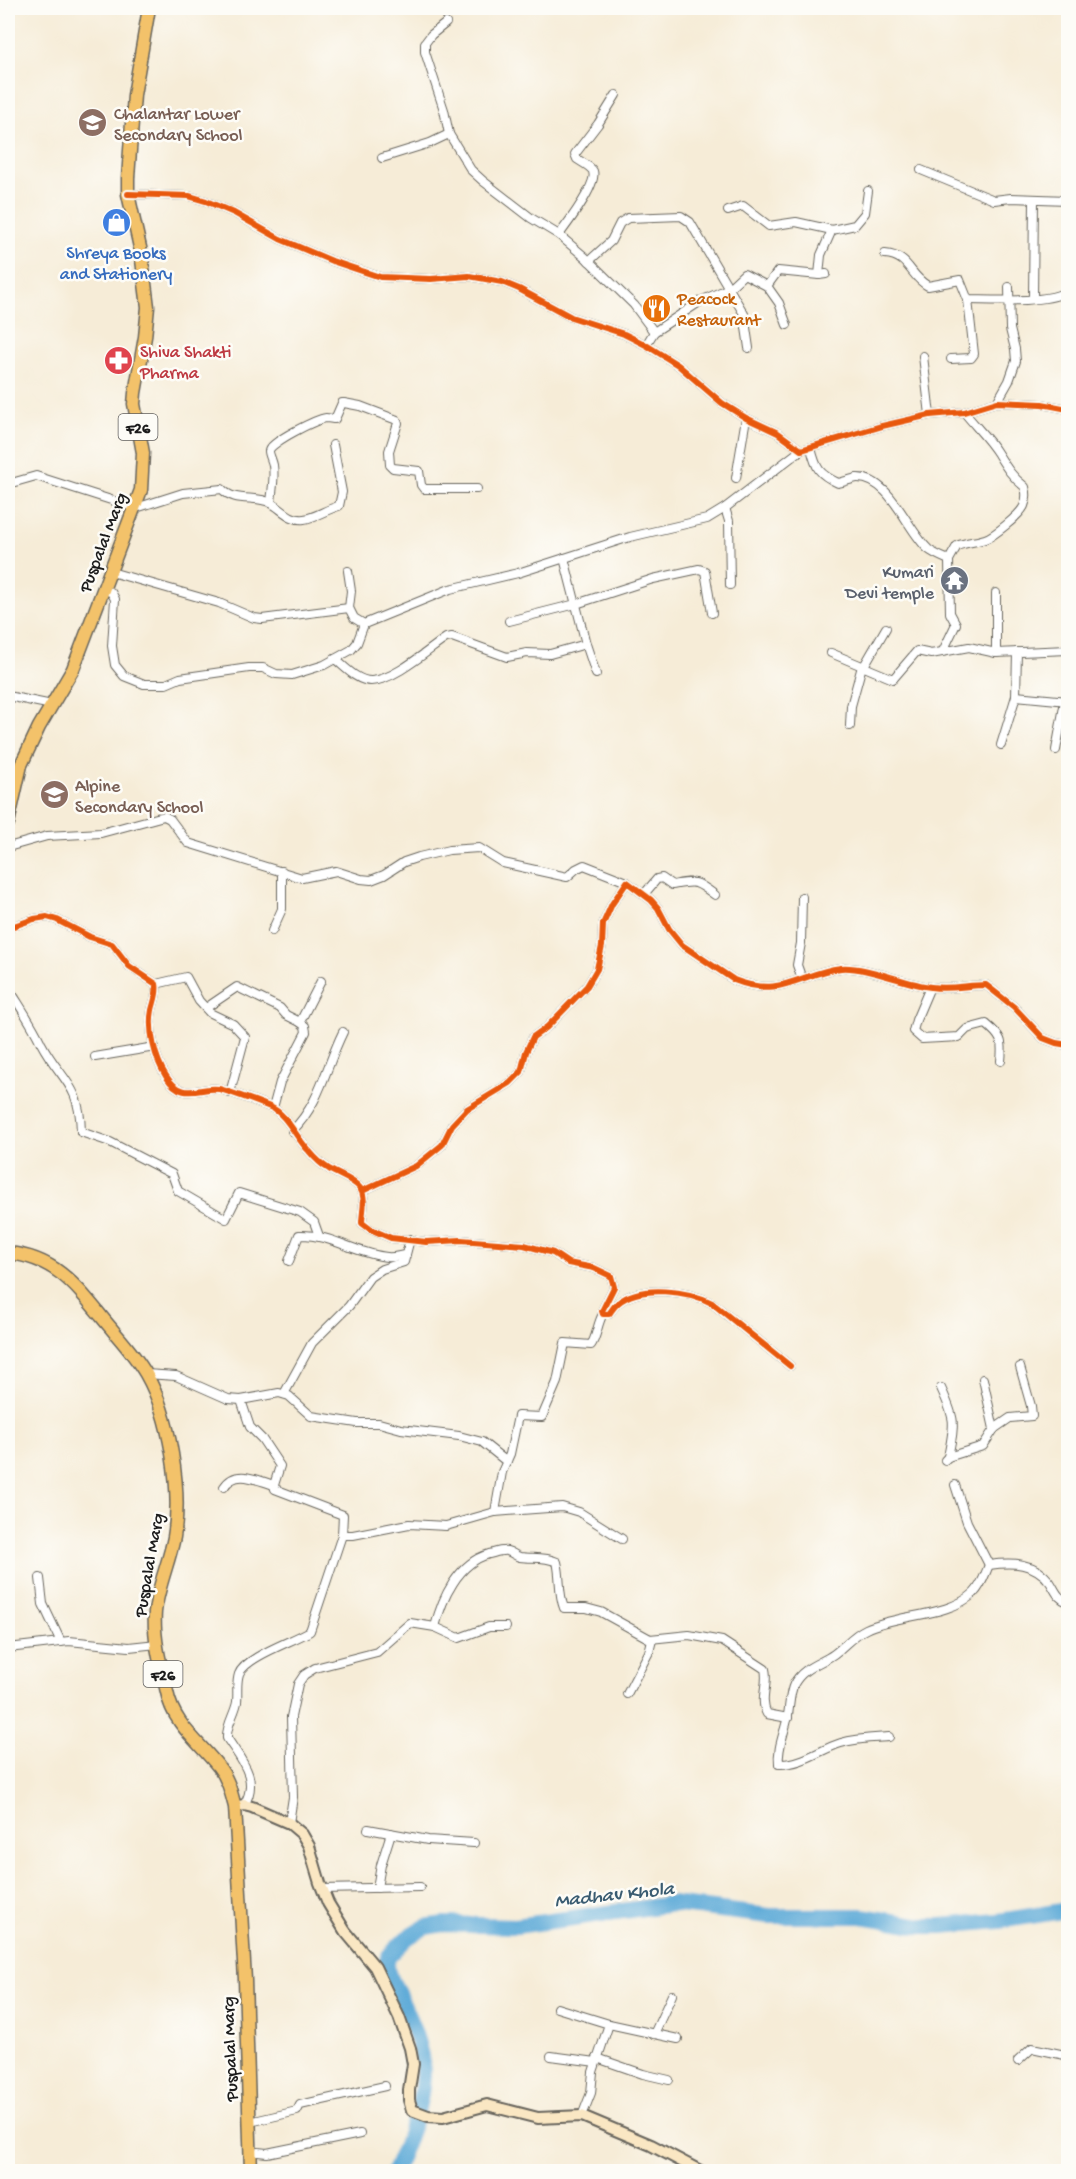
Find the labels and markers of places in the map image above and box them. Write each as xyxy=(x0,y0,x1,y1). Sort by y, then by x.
place label: Chalantar Lower Secondary School xyxy=(114,105,243,147)
school or university icon: Chalantar Lower Secondary School xyxy=(77,107,109,139)
shop icon: Shreya Books and Stationery xyxy=(100,207,132,239)
place label: Shreya Books and Stationery xyxy=(60,244,172,286)
place label: Peacock Restaurant xyxy=(676,290,762,332)
restaurant icon: Peacock Restaurant xyxy=(640,292,672,324)
place label: Shiva Shakti Pharma xyxy=(139,343,231,385)
pharmacy icon: Shiva Shakti Pharma xyxy=(103,345,135,377)
place label: Kumari Devi temple xyxy=(844,563,935,605)
temple icon: Kumari Devi temple xyxy=(939,565,971,597)
place label: Alpine Secondary School xyxy=(75,777,204,819)
school or university icon: Alpine Secondary School xyxy=(38,779,70,811)

